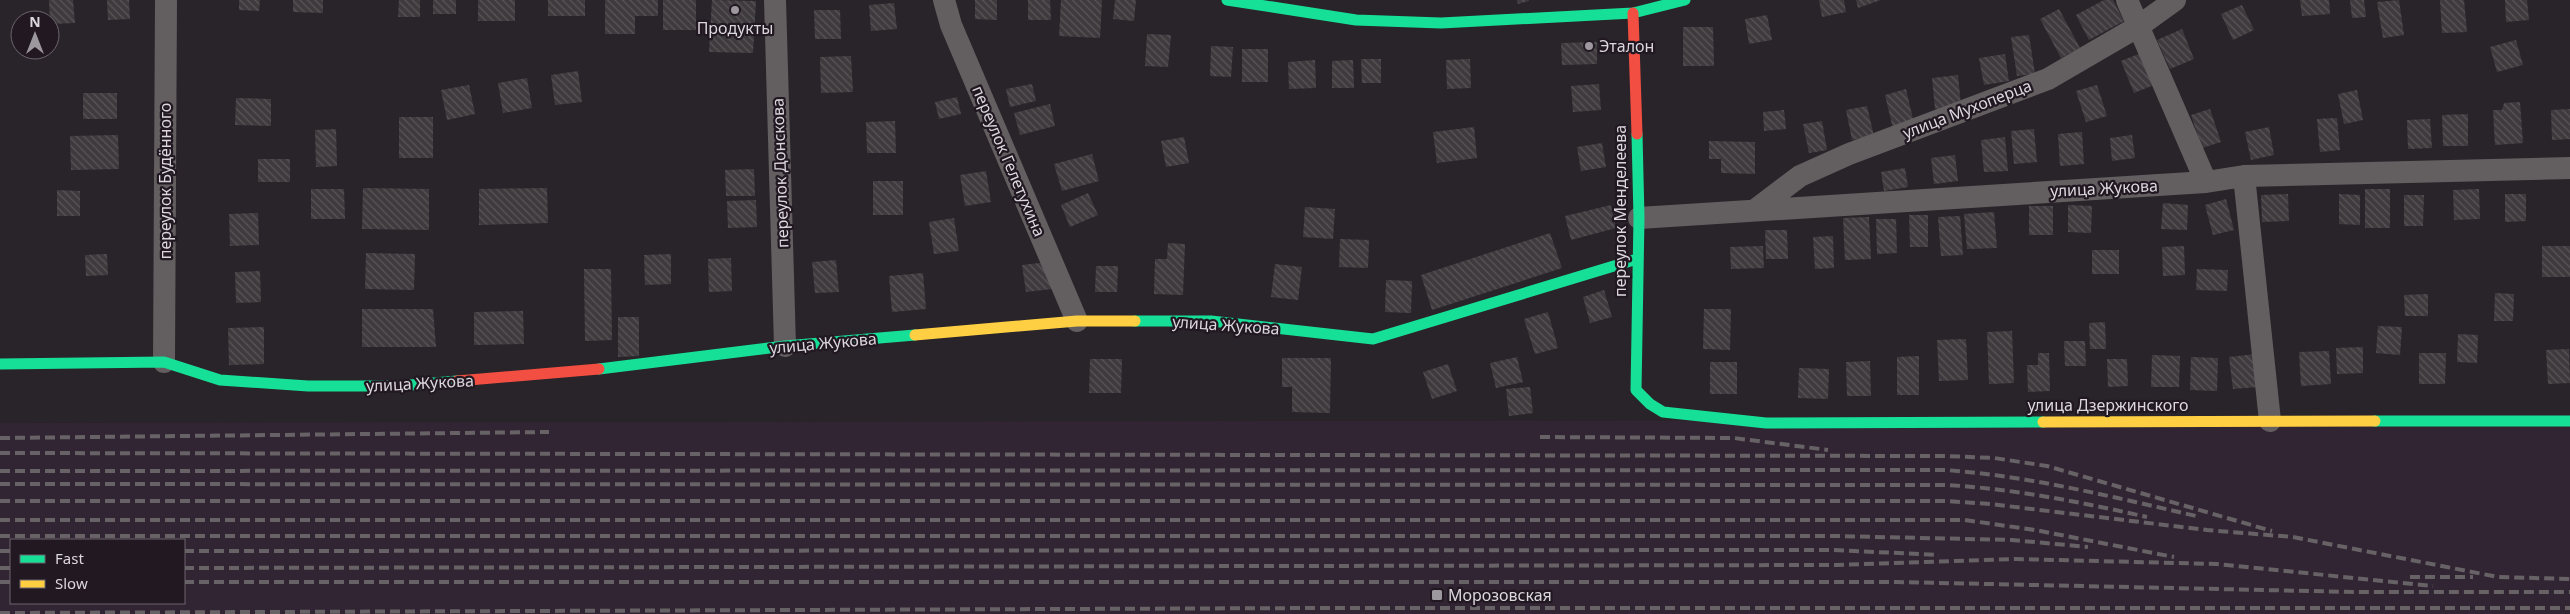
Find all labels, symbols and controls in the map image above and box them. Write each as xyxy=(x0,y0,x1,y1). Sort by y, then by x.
marker: Продукты xyxy=(729,4,741,16)
north arrow xyxy=(10,10,60,60)
text: N xyxy=(29,12,41,31)
place label: Продукты xyxy=(697,17,773,39)
place label: Эталон xyxy=(1599,35,1654,57)
marker: Эталон xyxy=(1583,40,1595,52)
street label: улица Мухоперца xyxy=(1899,74,2035,144)
street label: переулок Гелетухина xyxy=(967,82,1051,240)
street label: переулок Донскова xyxy=(766,98,794,248)
street label: переулок Будённого xyxy=(154,103,176,259)
street label: переулок Менделеева xyxy=(1609,125,1631,297)
street label: улица Жукова xyxy=(2050,174,2158,202)
street label: улица Жукова xyxy=(1172,310,1280,340)
street label: улица Жукова xyxy=(768,327,878,359)
street label: улица Жукова xyxy=(366,369,474,397)
street label: улица Дзержинского xyxy=(2027,394,2189,416)
legend xyxy=(10,539,185,604)
text: Fast xyxy=(55,548,84,568)
text: Slow xyxy=(55,573,88,593)
place label: Морозовская xyxy=(1448,584,1552,606)
marker: Морозовская xyxy=(1430,588,1444,602)

